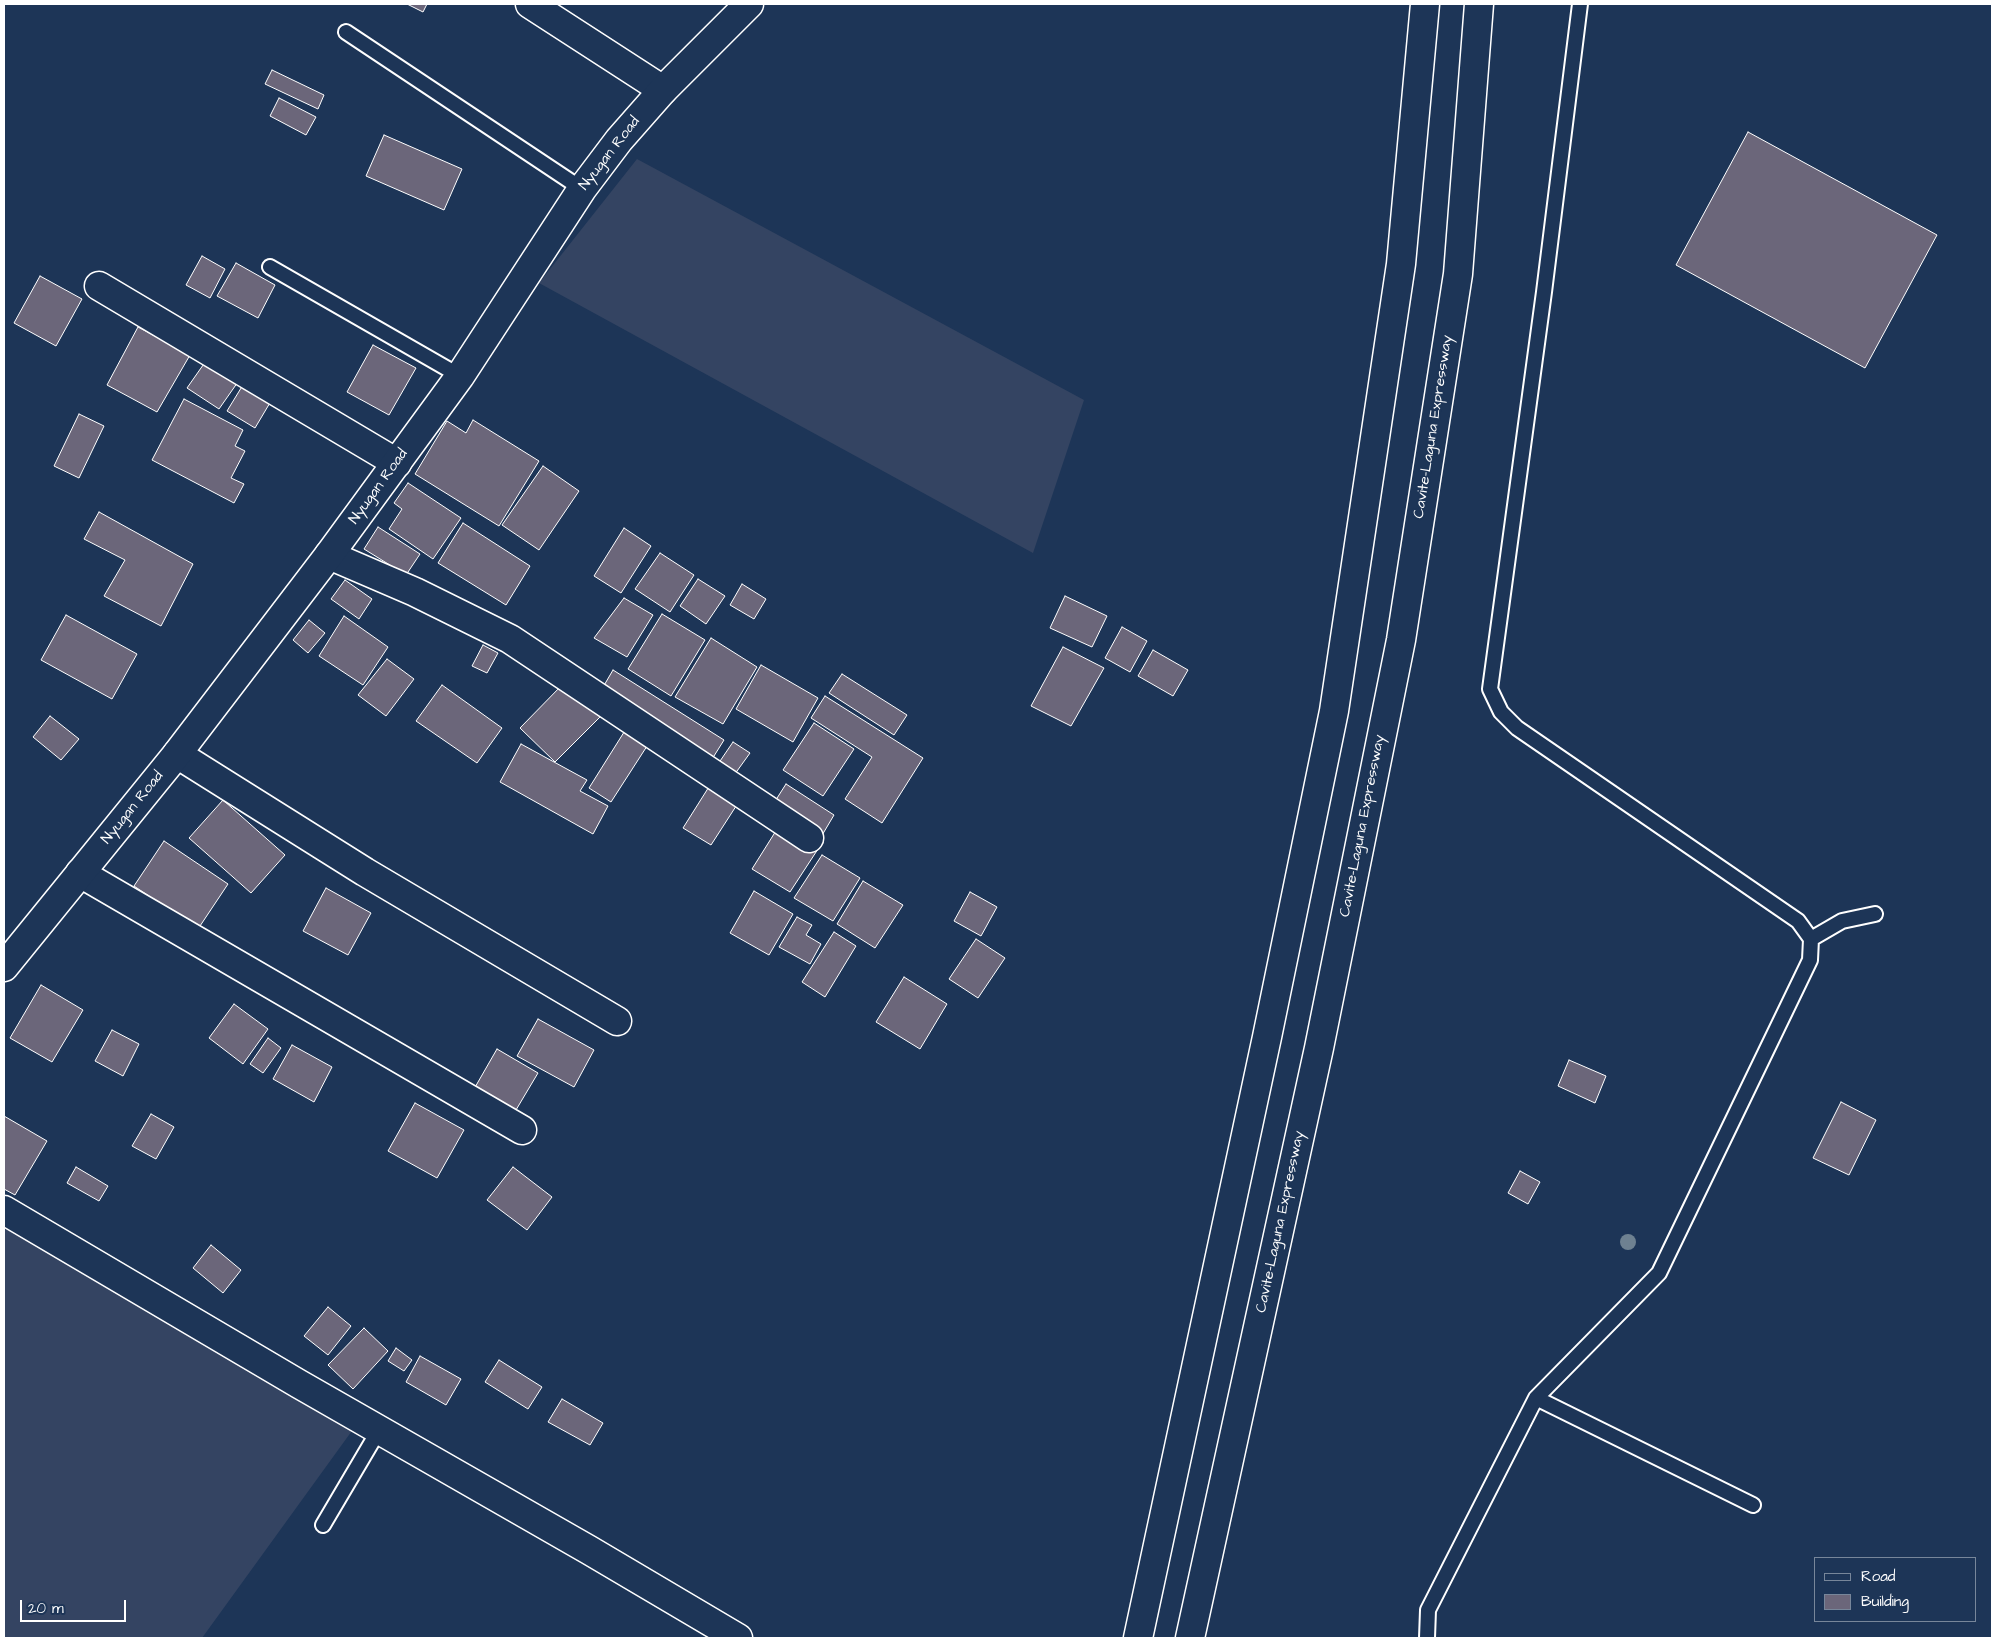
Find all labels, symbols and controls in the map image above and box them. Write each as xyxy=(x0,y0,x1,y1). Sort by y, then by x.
street label: Nyugan Road xyxy=(576,114,644,194)
street label: Cavite–Laguna Expressway xyxy=(1411,334,1457,520)
street label: Nyugan Road xyxy=(346,446,412,528)
street label: Cavite–Laguna Expressway xyxy=(1336,733,1390,919)
street label: Nyugan Road xyxy=(98,768,168,848)
street label: Cavite–Laguna Expressway xyxy=(1253,1129,1309,1315)
legend xyxy=(1814,1557,1976,1622)
text: Road xyxy=(1861,1566,1895,1587)
scale bar xyxy=(22,1590,129,1622)
text: Building xyxy=(1861,1591,1909,1612)
text: 20 m xyxy=(28,1598,64,1619)

